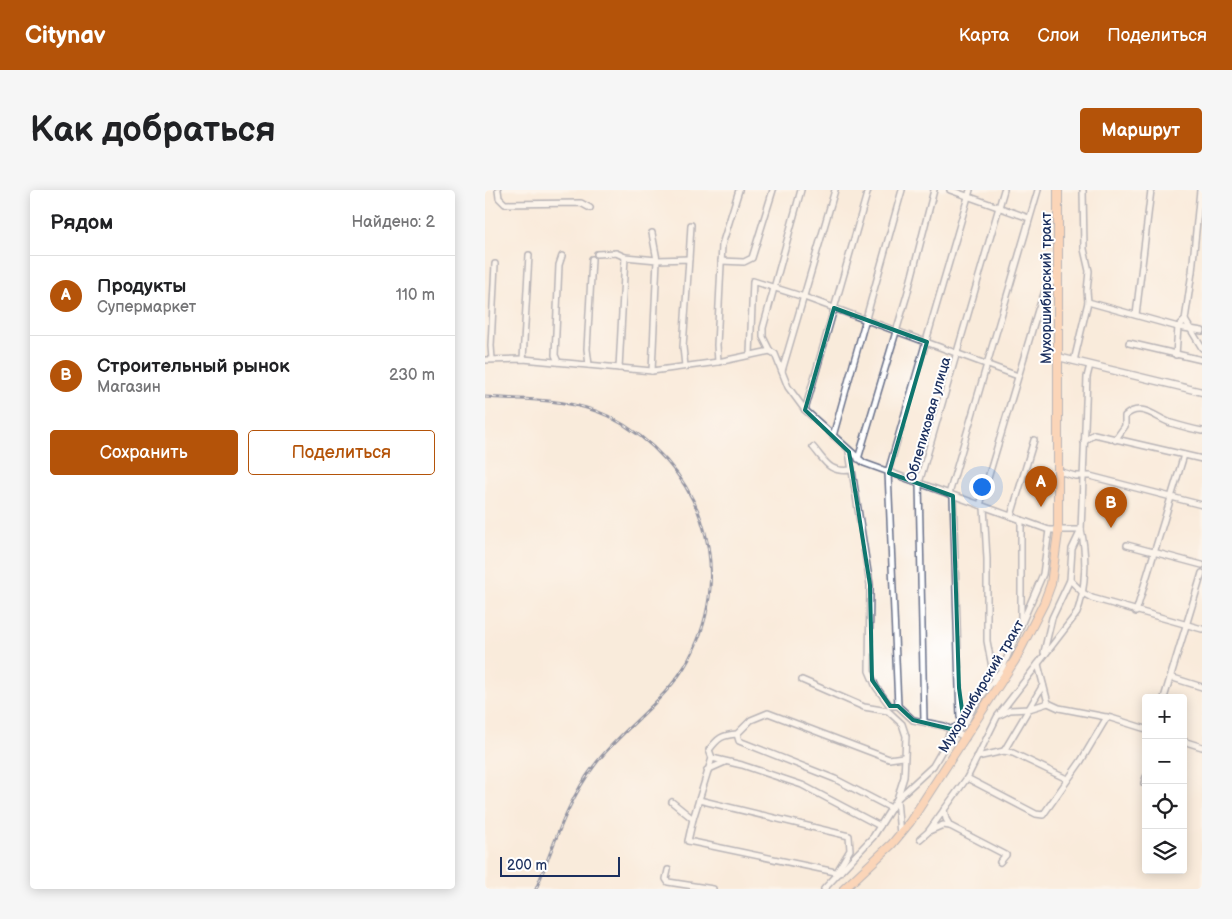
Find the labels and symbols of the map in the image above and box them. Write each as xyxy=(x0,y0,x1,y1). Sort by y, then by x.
street label: Мухоршибирский тракт xyxy=(1038,211,1055,364)
street label: Облепиховая улица xyxy=(903,354,955,483)
pin: A xyxy=(1025,466,1057,507)
your location xyxy=(969,474,995,500)
pin: B xyxy=(1095,487,1127,528)
street label: Мухоршибирский тракт xyxy=(935,616,1028,756)
scale bar xyxy=(500,854,620,877)

